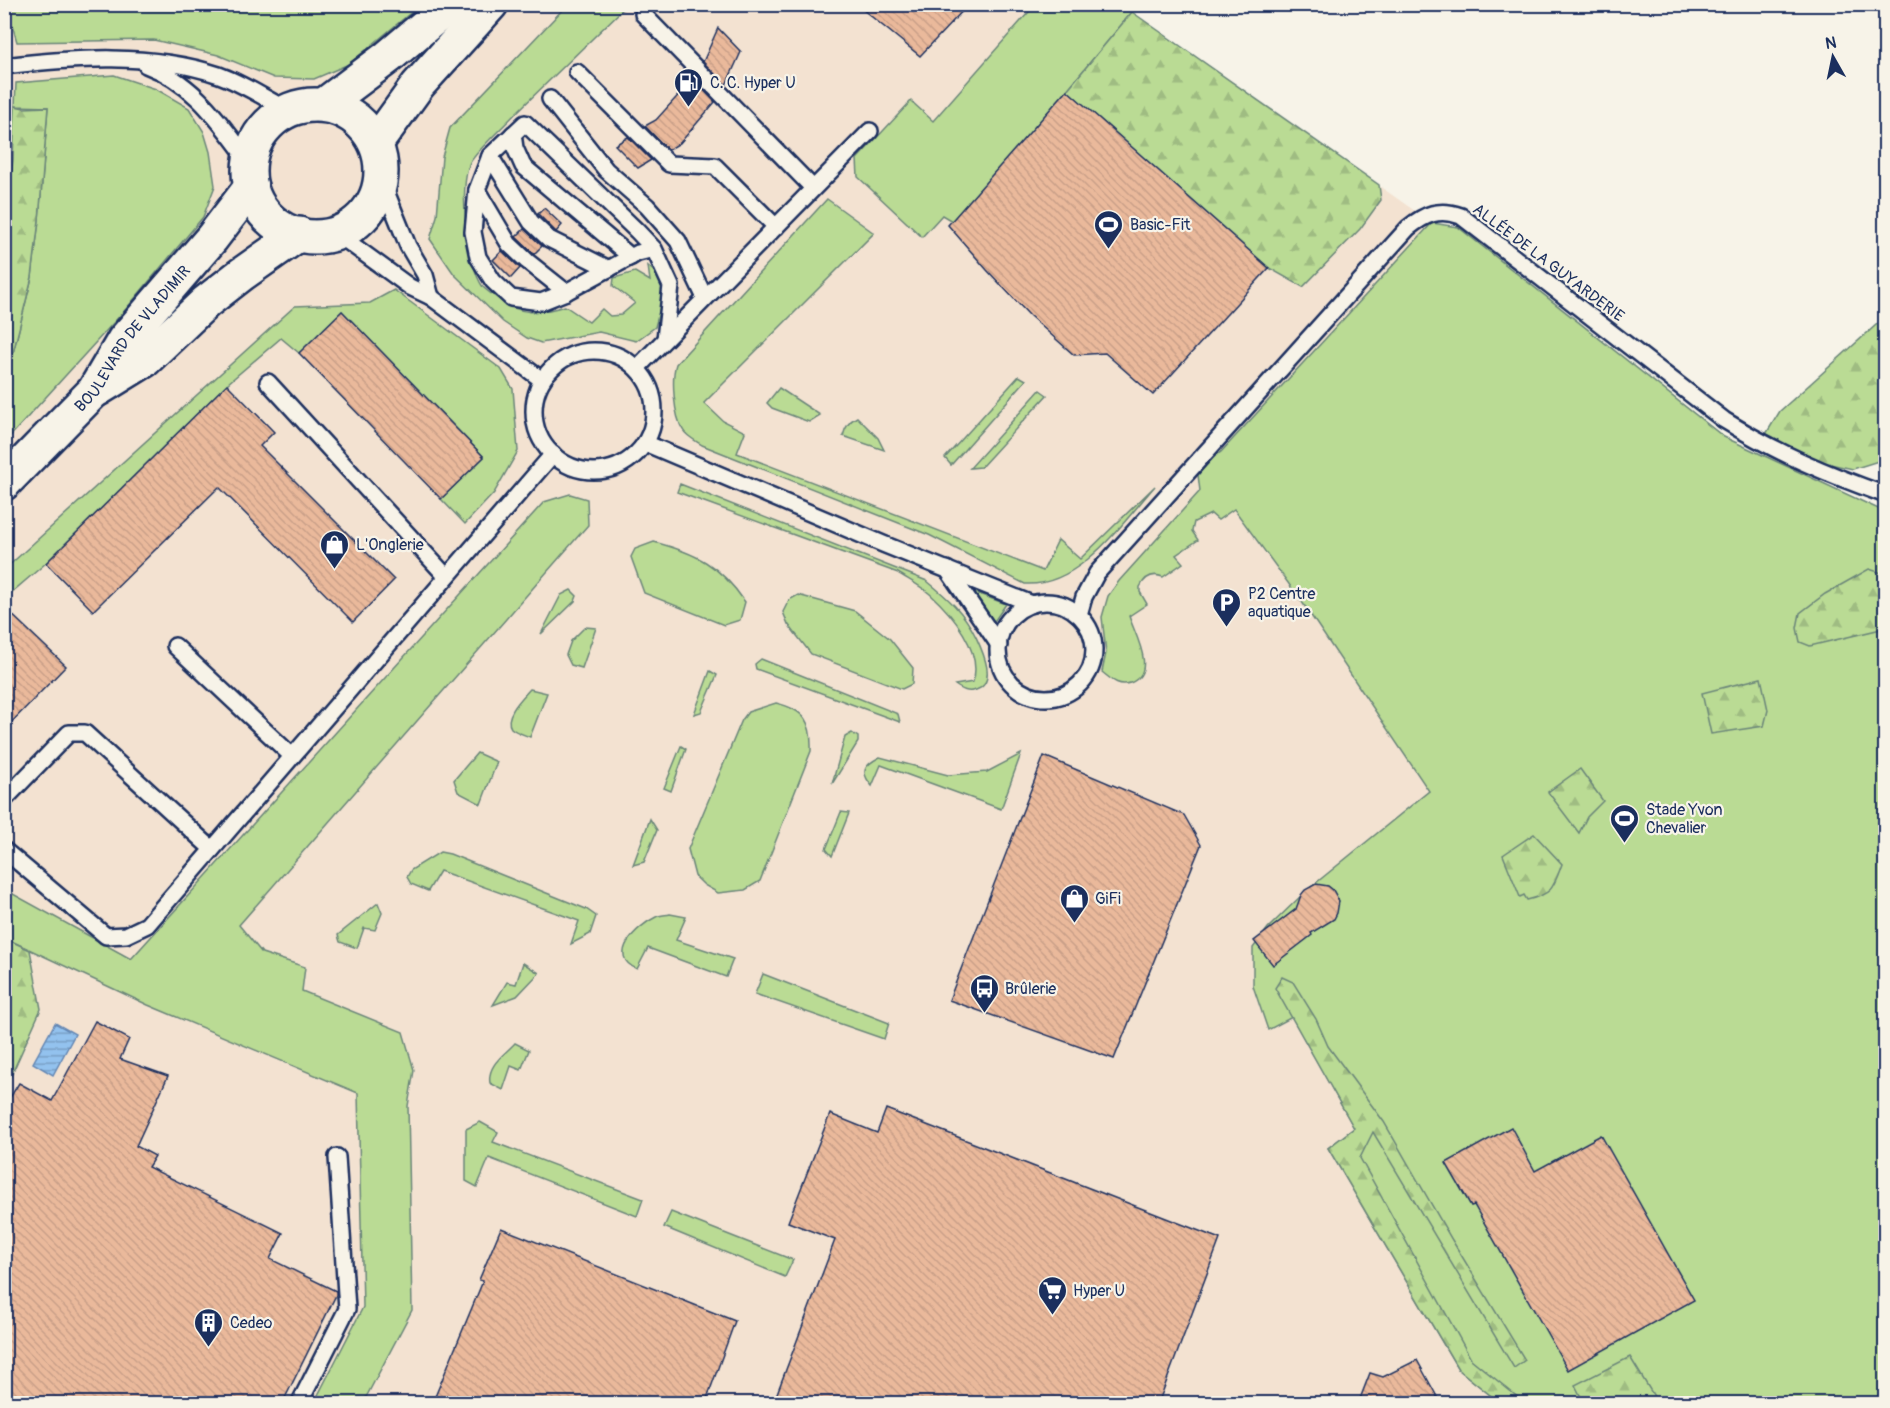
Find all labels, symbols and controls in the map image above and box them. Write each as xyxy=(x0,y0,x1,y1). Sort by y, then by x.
north arrow xyxy=(1803,27,1863,87)
text: N xyxy=(1824,32,1838,54)
fuel station icon: C. C. Hyper U xyxy=(673,66,705,108)
place label: C. C. Hyper U xyxy=(710,73,796,93)
street label: ALLÉE DE LA GUYARDERIE xyxy=(1469,199,1628,326)
sports icon: Basic-Fit xyxy=(1093,208,1125,250)
place label: Basic-Fit xyxy=(1130,215,1191,235)
street label: BOULEVARD DE VLADIMIR xyxy=(70,262,195,416)
shop icon: L'Onglerie xyxy=(319,528,351,570)
place label: L'Onglerie xyxy=(356,535,424,555)
place label: P2 Centre aquatique xyxy=(1248,584,1315,622)
parking icon: P2 Centre aquatique xyxy=(1211,586,1243,628)
place label: Stade Yvon Chevalier xyxy=(1646,800,1723,838)
sports icon: Stade Yvon Chevalier xyxy=(1609,802,1641,844)
shop icon: GiFi xyxy=(1058,882,1090,924)
place label: GiFi xyxy=(1095,889,1121,909)
bus stop icon: Brûlerie xyxy=(968,972,1000,1014)
place label: Brûlerie xyxy=(1005,979,1056,999)
supermarket icon: Hyper U xyxy=(1036,1274,1068,1316)
place label: Hyper U xyxy=(1073,1281,1125,1301)
building icon: Cedeo xyxy=(193,1306,225,1348)
place label: Cedeo xyxy=(230,1313,273,1333)

